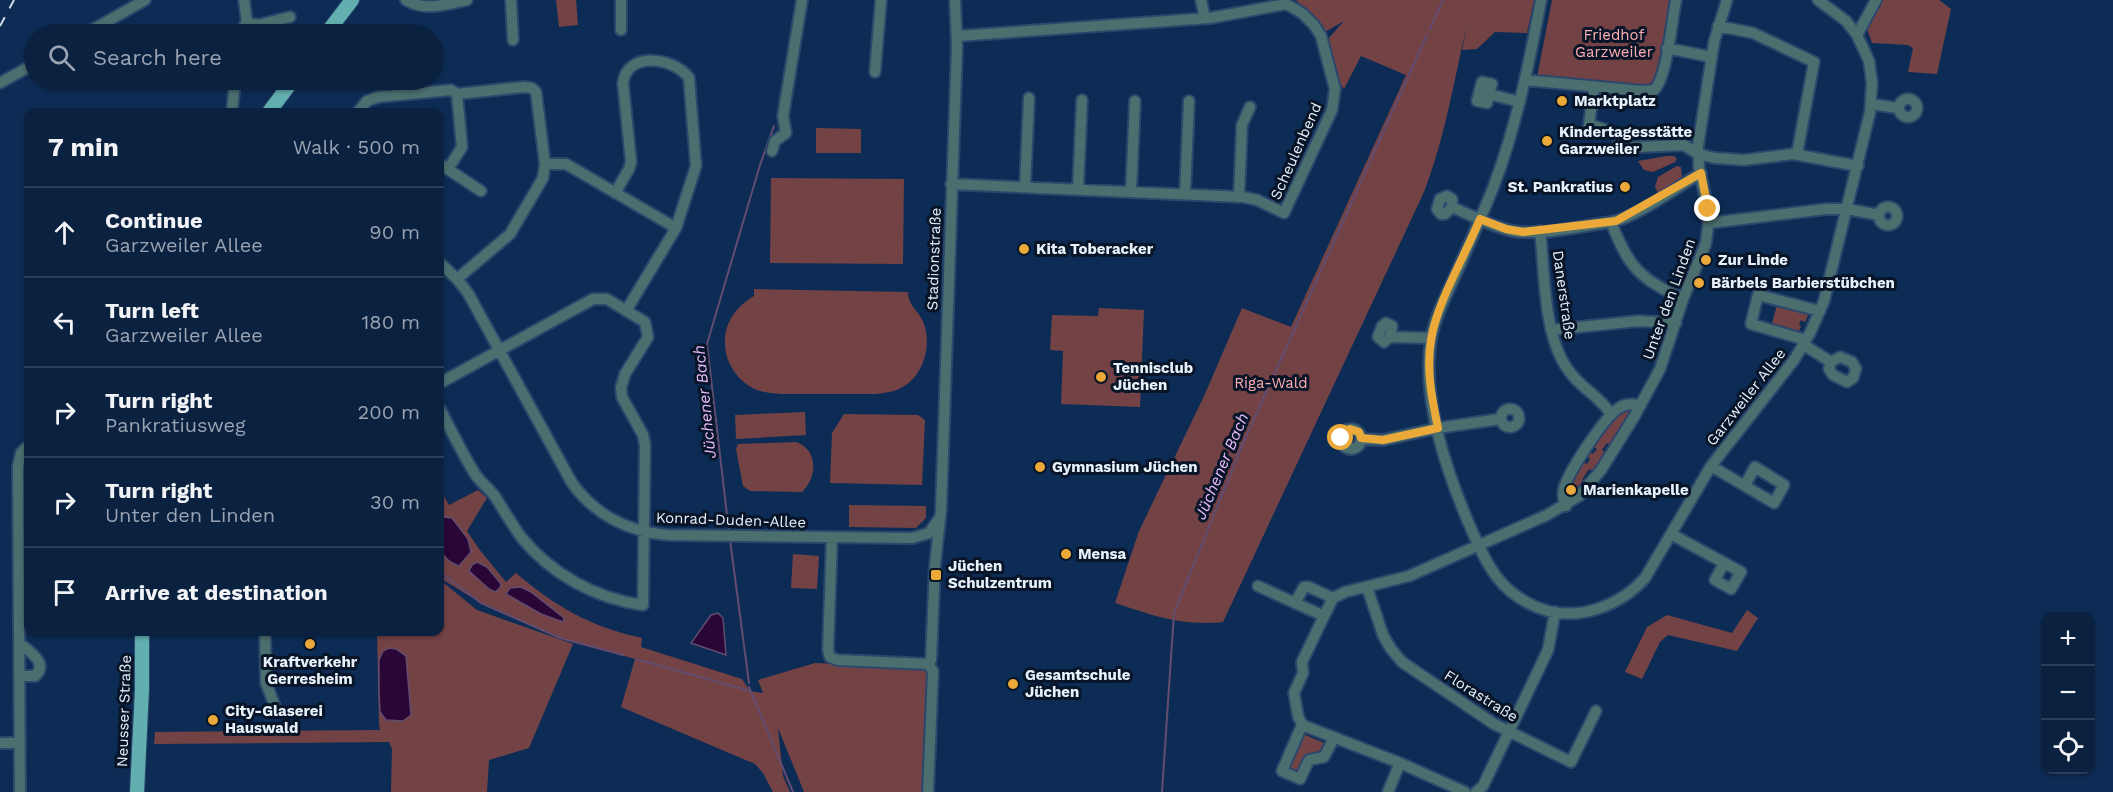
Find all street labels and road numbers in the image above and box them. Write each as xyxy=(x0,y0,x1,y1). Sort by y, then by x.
street label: Scheulenbend xyxy=(1267,100,1325,202)
street label: Stadionstraße xyxy=(923,207,945,311)
street label: Unter den Linden xyxy=(1639,236,1699,362)
street label: Danerstraße xyxy=(1549,249,1579,341)
street label: Garzweiler Allee xyxy=(1702,345,1790,449)
street label: Konrad-Duden-Allee xyxy=(656,508,806,532)
street label: Neusser Straße xyxy=(113,655,135,767)
street label: Florastraße xyxy=(1441,666,1521,726)

